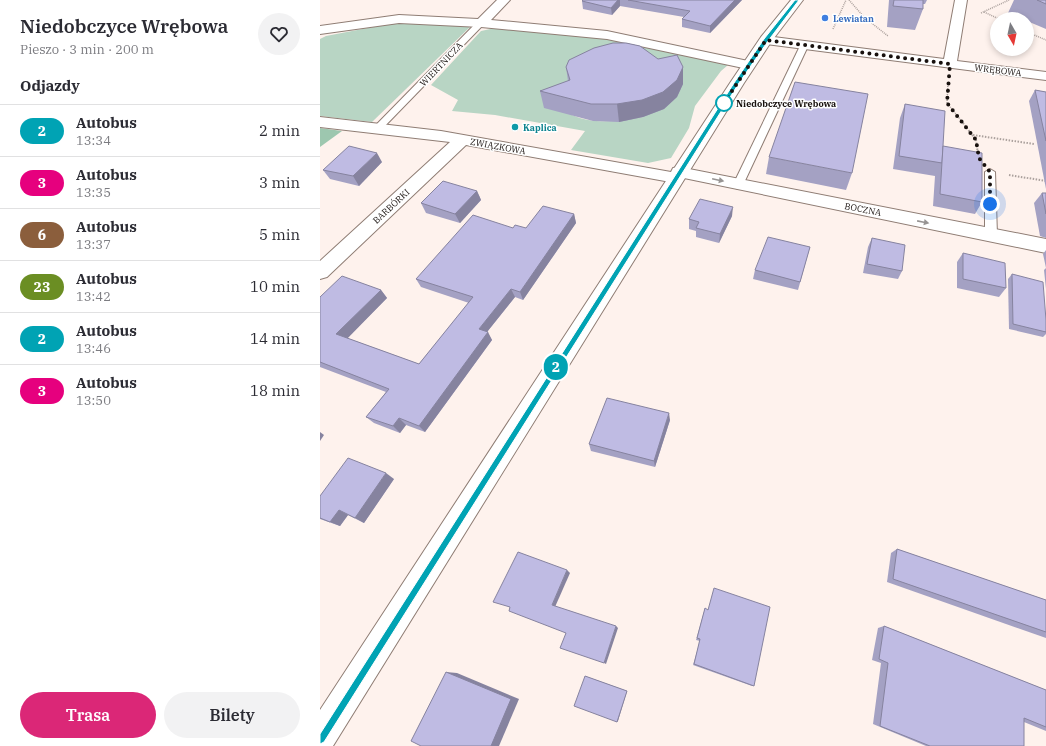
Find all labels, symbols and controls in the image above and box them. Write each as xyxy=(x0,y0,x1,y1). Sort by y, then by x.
north arrow xyxy=(990,12,1034,56)
map controls xyxy=(990,12,1034,56)
button: heart xyxy=(258,13,300,55)
marker: Lewiatan xyxy=(820,13,830,23)
place label: Lewiatan xyxy=(833,13,874,24)
text: Niedobczyce Wrębowa xyxy=(20,14,228,38)
street label: WIERTNICZA xyxy=(417,39,465,88)
text: Pieszo · 3 min · 200 m xyxy=(20,41,154,58)
street label: WRĘBOWA xyxy=(974,62,1023,78)
text: Odjazdy xyxy=(20,76,80,95)
marker: Niedobczyce Wrębowa xyxy=(715,94,733,112)
place label: Niedobczyce Wrębowa xyxy=(736,98,836,109)
text: Autobus xyxy=(76,113,137,132)
text: 2 min xyxy=(259,121,300,140)
text: 2 xyxy=(38,122,46,140)
marker: Kaplica xyxy=(510,122,520,132)
place label: Kaplica xyxy=(523,122,557,133)
text: 13:34 xyxy=(76,132,111,149)
street label: ZWIĄZKOWA xyxy=(469,136,528,156)
text: Autobus xyxy=(76,165,137,184)
text: 3 min xyxy=(259,173,300,192)
text: 3 xyxy=(38,174,46,192)
one-way arrow xyxy=(711,178,724,184)
text: 13:35 xyxy=(76,184,111,201)
street label: BARBÓRKI xyxy=(370,186,412,226)
your location xyxy=(980,194,1000,214)
street label: BOCZNA xyxy=(844,200,883,218)
text: Autobus xyxy=(76,217,137,236)
one-way arrow xyxy=(917,220,929,226)
text: 5 min xyxy=(259,225,300,244)
text: 6 xyxy=(38,226,46,244)
text: 13:37 xyxy=(76,236,111,253)
text: Autobus xyxy=(76,269,137,288)
text: 10 min xyxy=(250,277,300,296)
text: 23 xyxy=(34,278,50,296)
text: 13:42 xyxy=(76,288,111,305)
text: Autobus xyxy=(76,321,137,340)
text: 14 min xyxy=(250,329,300,348)
text: 2 xyxy=(38,330,46,348)
text: 13:46 xyxy=(76,340,111,357)
line badge: 2 xyxy=(543,354,569,380)
text: 2 xyxy=(552,358,560,376)
text: Autobus xyxy=(76,373,137,392)
text: 18 min xyxy=(250,381,300,400)
text: 3 xyxy=(38,382,46,400)
text: 13:50 xyxy=(76,392,111,409)
button: Trasa xyxy=(20,692,156,738)
button: Bilety xyxy=(164,692,300,738)

